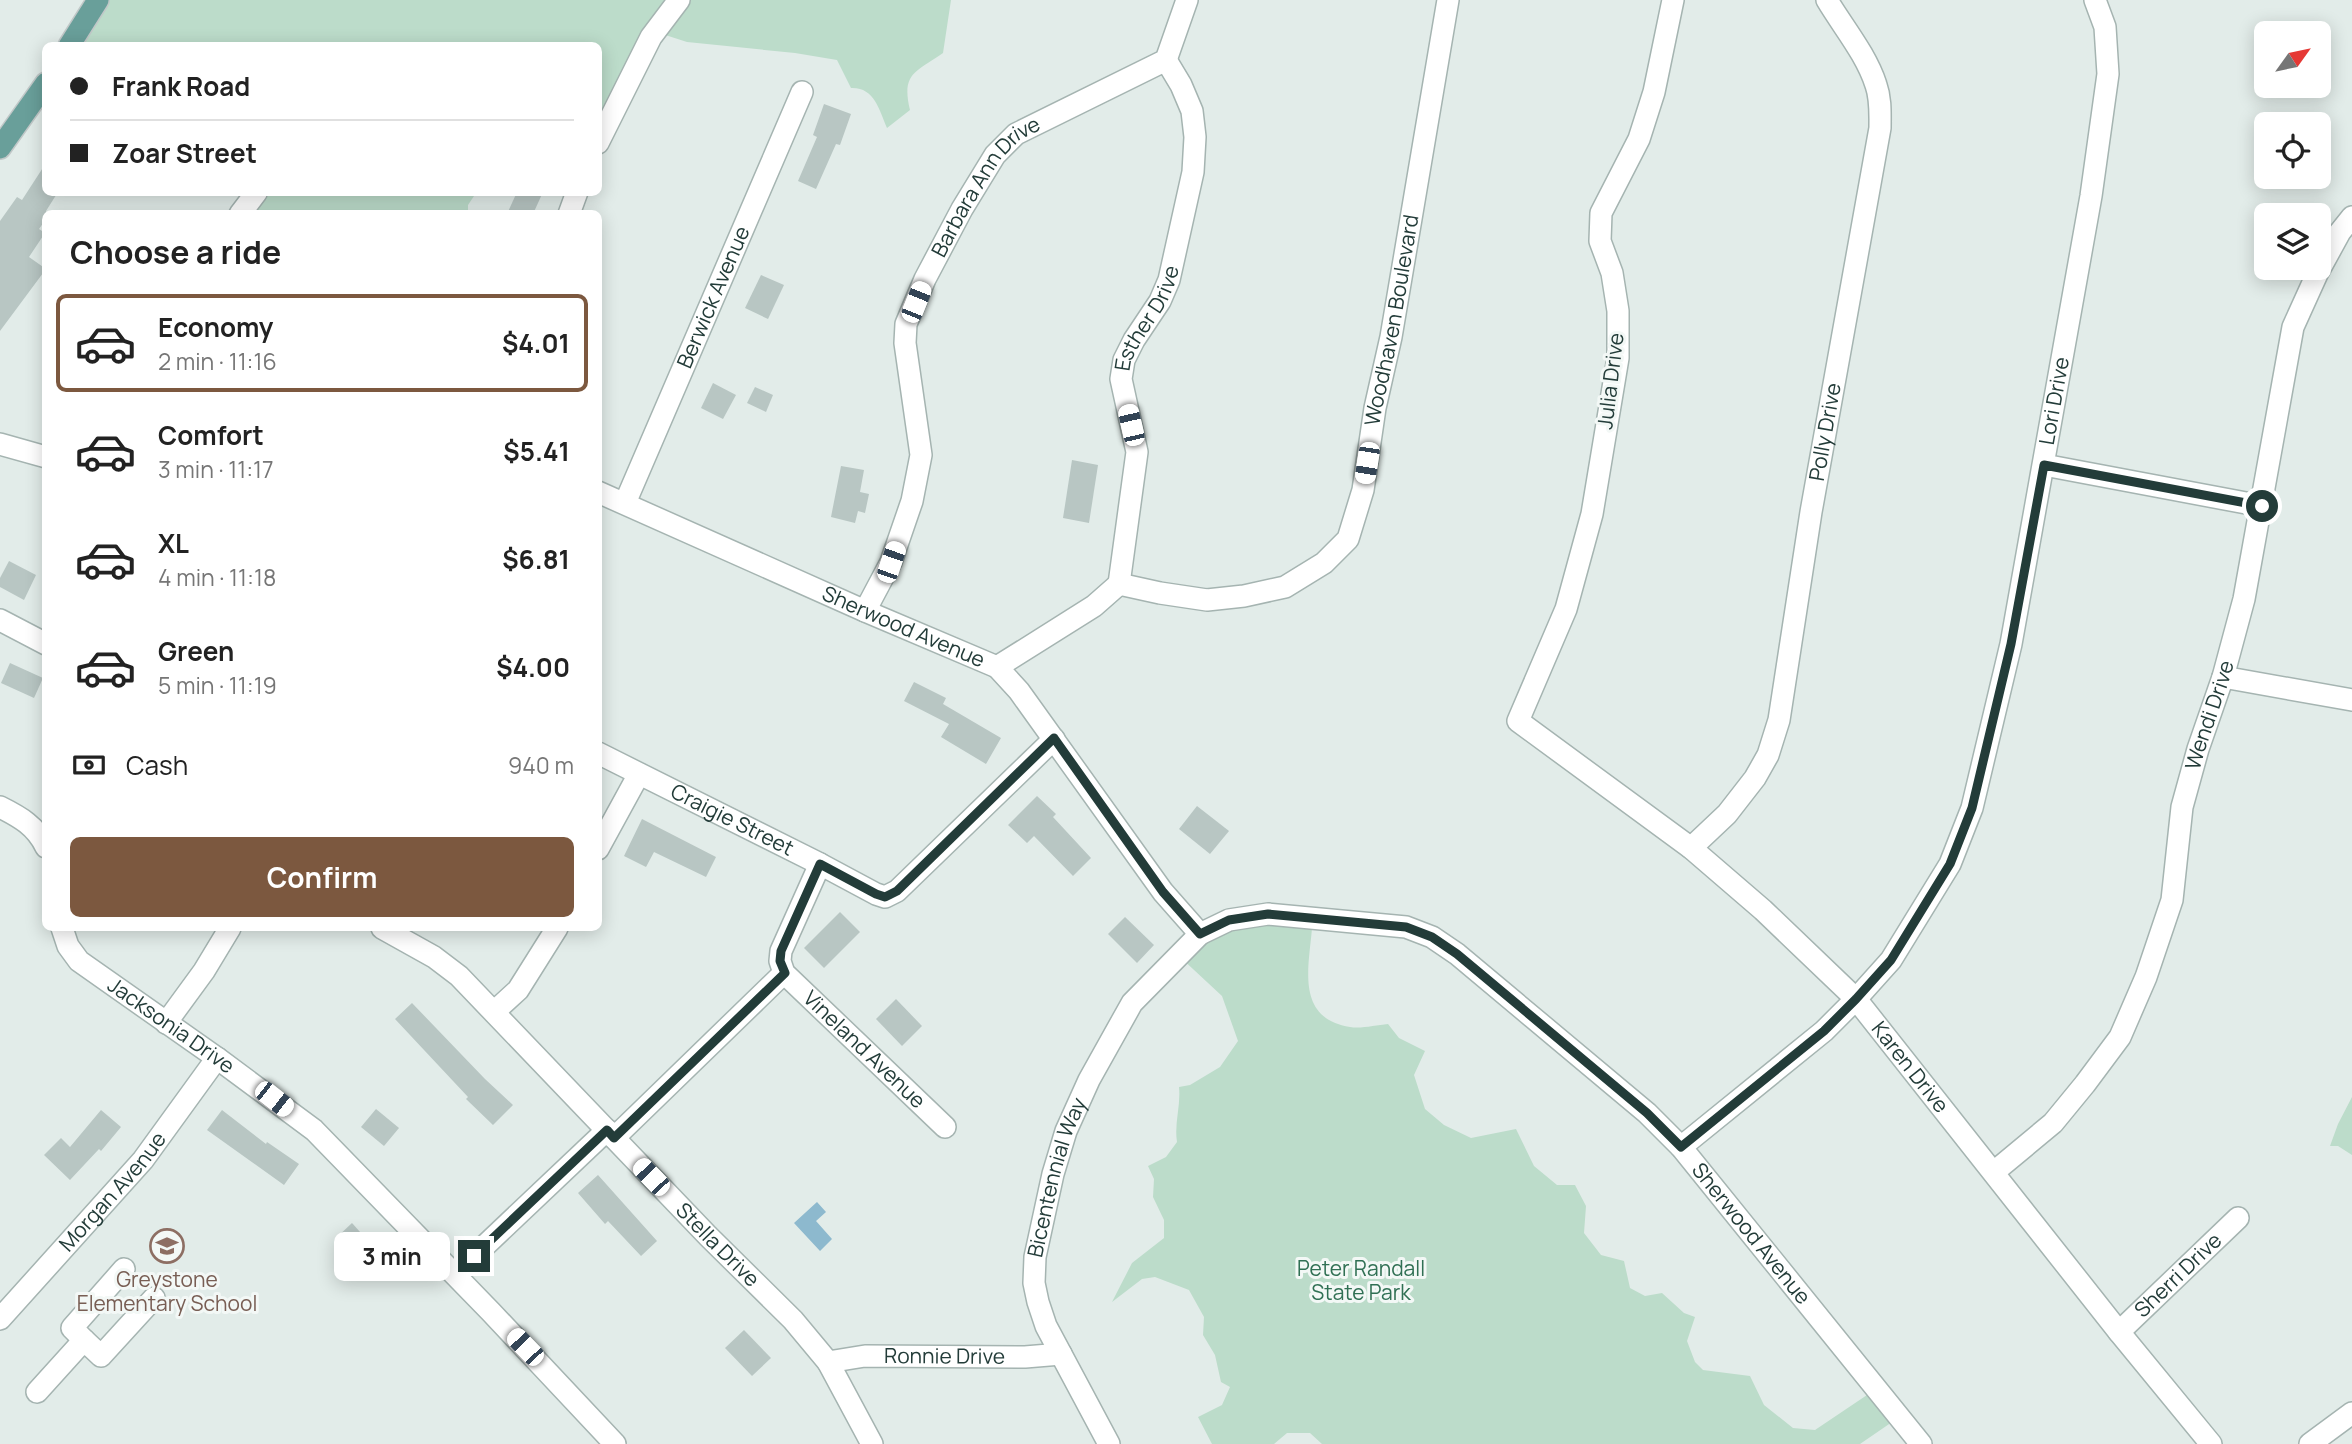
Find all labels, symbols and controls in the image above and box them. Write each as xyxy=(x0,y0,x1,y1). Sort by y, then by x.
north arrow xyxy=(2254,21,2331,98)
map controls xyxy=(2254,21,2331,280)
text: Frank Road xyxy=(112,68,250,104)
street label: Barbara Ann Drive xyxy=(924,109,1045,261)
button: locate xyxy=(2254,112,2331,189)
text: Zoar Street xyxy=(112,135,257,171)
button: layers xyxy=(2254,203,2331,280)
street label: Woodhaven Boulevard xyxy=(1358,212,1424,427)
street label: Berwick Avenue xyxy=(670,222,756,372)
text: Choose a ride xyxy=(70,230,281,274)
street label: Esther Drive xyxy=(1108,263,1185,373)
car xyxy=(899,279,934,325)
text: Economy xyxy=(158,309,273,345)
icon: car xyxy=(74,312,137,375)
text: $4.01 xyxy=(502,325,570,361)
street label: Julia Drive xyxy=(1590,331,1630,431)
text: 2 min · 11:16 xyxy=(158,345,277,377)
street label: Lori Drive xyxy=(2032,355,2075,447)
street label: Polly Drive xyxy=(1802,380,1847,483)
car xyxy=(1117,402,1146,448)
text: Comfort xyxy=(158,417,264,453)
icon: car xyxy=(74,420,137,483)
text: $5.41 xyxy=(503,433,570,469)
car xyxy=(1354,441,1381,485)
text: 3 min · 11:17 xyxy=(158,453,274,485)
route start xyxy=(2246,490,2278,522)
text: XL xyxy=(158,525,189,561)
icon: car xyxy=(74,528,137,591)
car xyxy=(875,539,908,585)
text: $6.81 xyxy=(502,541,570,577)
text: 4 min · 11:18 xyxy=(158,561,276,593)
street label: Sherwood Avenue xyxy=(818,579,990,673)
text: Green xyxy=(158,633,234,669)
icon: car xyxy=(74,636,137,699)
text: $4.00 xyxy=(496,649,570,685)
street label: Wendi Drive xyxy=(2178,657,2240,773)
text: 5 min · 11:19 xyxy=(158,669,277,701)
icon: cash xyxy=(70,746,108,784)
text: Cash xyxy=(126,747,188,783)
text: 940 m xyxy=(508,749,574,781)
street label: Craigie Street xyxy=(666,777,799,862)
button: Confirm xyxy=(70,837,574,917)
street label: Jacksonia Drive xyxy=(103,971,241,1079)
street label: Vineland Avenue xyxy=(798,984,932,1114)
street label: Karen Drive xyxy=(1866,1015,1956,1118)
car xyxy=(251,1078,298,1120)
street label: Bicentennial Way xyxy=(1020,1093,1092,1260)
street label: Morgan Avenue xyxy=(52,1126,172,1257)
car xyxy=(629,1155,674,1199)
street label: Sherwood Avenue xyxy=(1686,1156,1818,1310)
street label: Stella Drive xyxy=(670,1196,766,1292)
street label: Sherri Drive xyxy=(2128,1226,2227,1323)
school or university icon: Greystone Elementary School xyxy=(148,1227,186,1265)
callout: 3 min xyxy=(334,1232,449,1280)
text: 3 min xyxy=(362,1240,422,1272)
route end xyxy=(458,1240,490,1272)
park label: Peter Randall State Park xyxy=(1297,1254,1425,1306)
place label: Greystone Elementary School xyxy=(77,1265,257,1317)
car xyxy=(503,1325,548,1369)
street label: Ronnie Drive xyxy=(884,1341,1005,1370)

